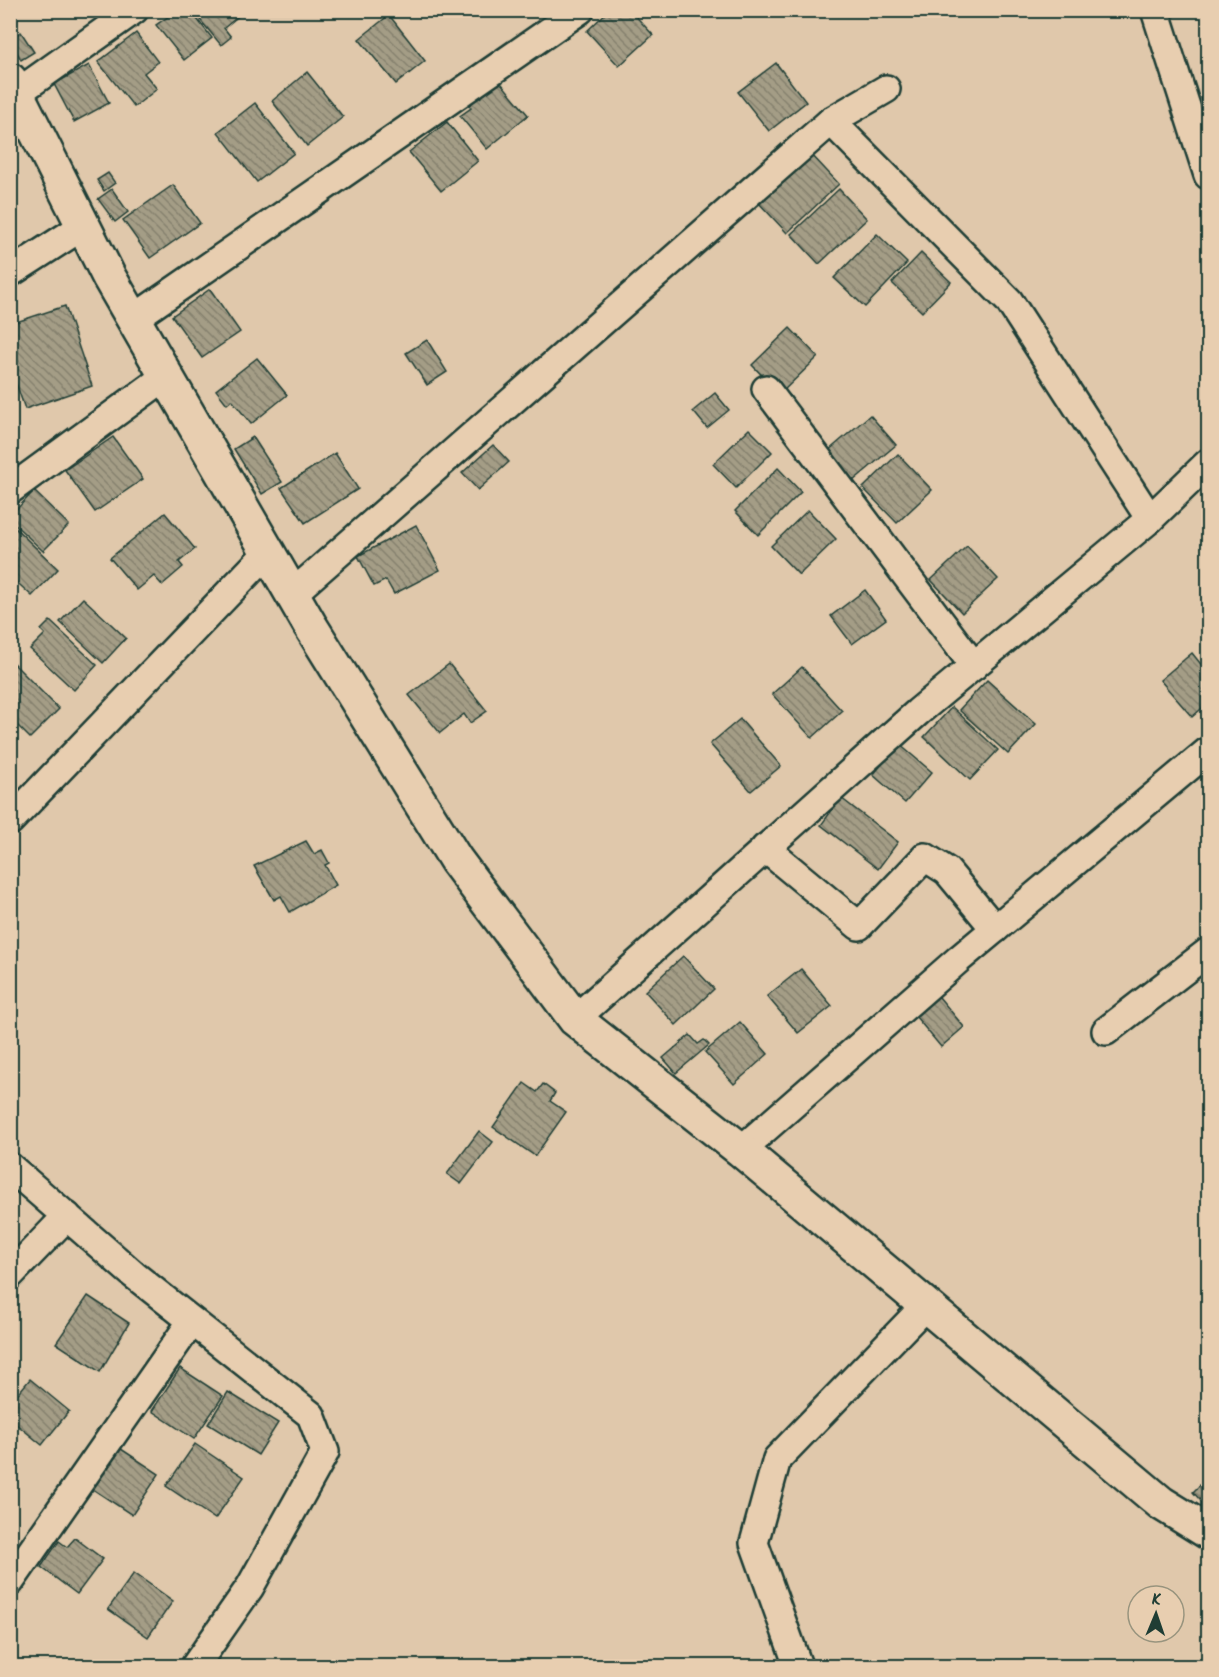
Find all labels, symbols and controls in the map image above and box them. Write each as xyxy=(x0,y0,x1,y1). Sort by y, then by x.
north arrow xyxy=(1126,1584,1186,1644)
text: K xyxy=(1151,1588,1162,1613)

